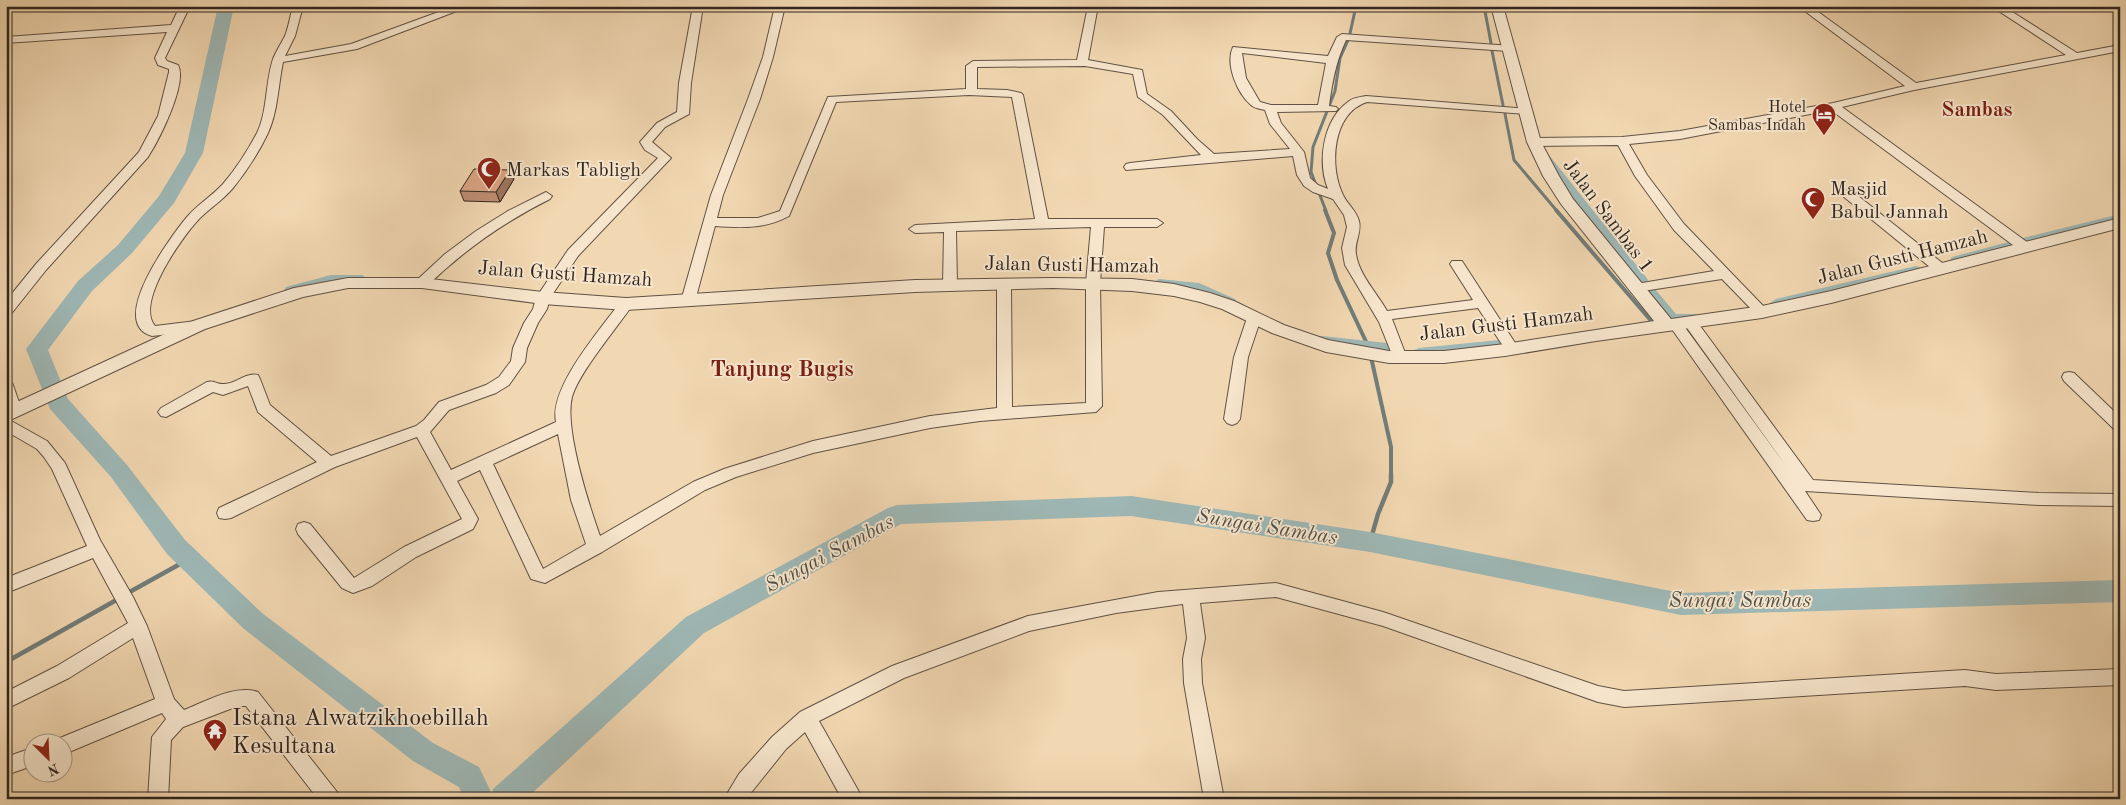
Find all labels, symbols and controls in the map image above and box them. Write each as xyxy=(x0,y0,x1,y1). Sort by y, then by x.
place label: Hotel Sambas Indah xyxy=(1708,100,1806,134)
district label: Sambas xyxy=(1941,100,2013,121)
hotel icon: Hotel Sambas Indah xyxy=(1811,102,1837,136)
mosque icon: Markas Tabligh xyxy=(476,156,502,190)
street label: Jalan Sambas 1 xyxy=(1558,156,1656,277)
place label: Markas Tabligh xyxy=(506,161,641,181)
place label: Masjid Babul Jannah xyxy=(1830,180,1949,223)
mosque icon: Masjid Babul Jannah xyxy=(1800,186,1826,220)
street label: Jalan Gusti Hamzah xyxy=(1815,227,1990,289)
street label: Jalan Gusti Hamzah xyxy=(984,254,1160,278)
street label: Jalan Gusti Hamzah xyxy=(477,259,653,291)
street label: Jalan Gusti Hamzah xyxy=(1418,304,1595,346)
district label: Tanjung Bugis xyxy=(710,359,854,381)
water label: Sungai Sambas xyxy=(1195,506,1339,549)
water label: Sungai Sambas xyxy=(762,511,898,597)
water label: Sungai Sambas xyxy=(1669,591,1811,612)
place label: Istana Alwatzikhoebillah Kesultana xyxy=(232,707,489,759)
temple icon: Istana Alwatzikhoebillah Kesultana xyxy=(202,718,228,752)
north arrow xyxy=(22,732,72,782)
text: N xyxy=(45,760,61,778)

